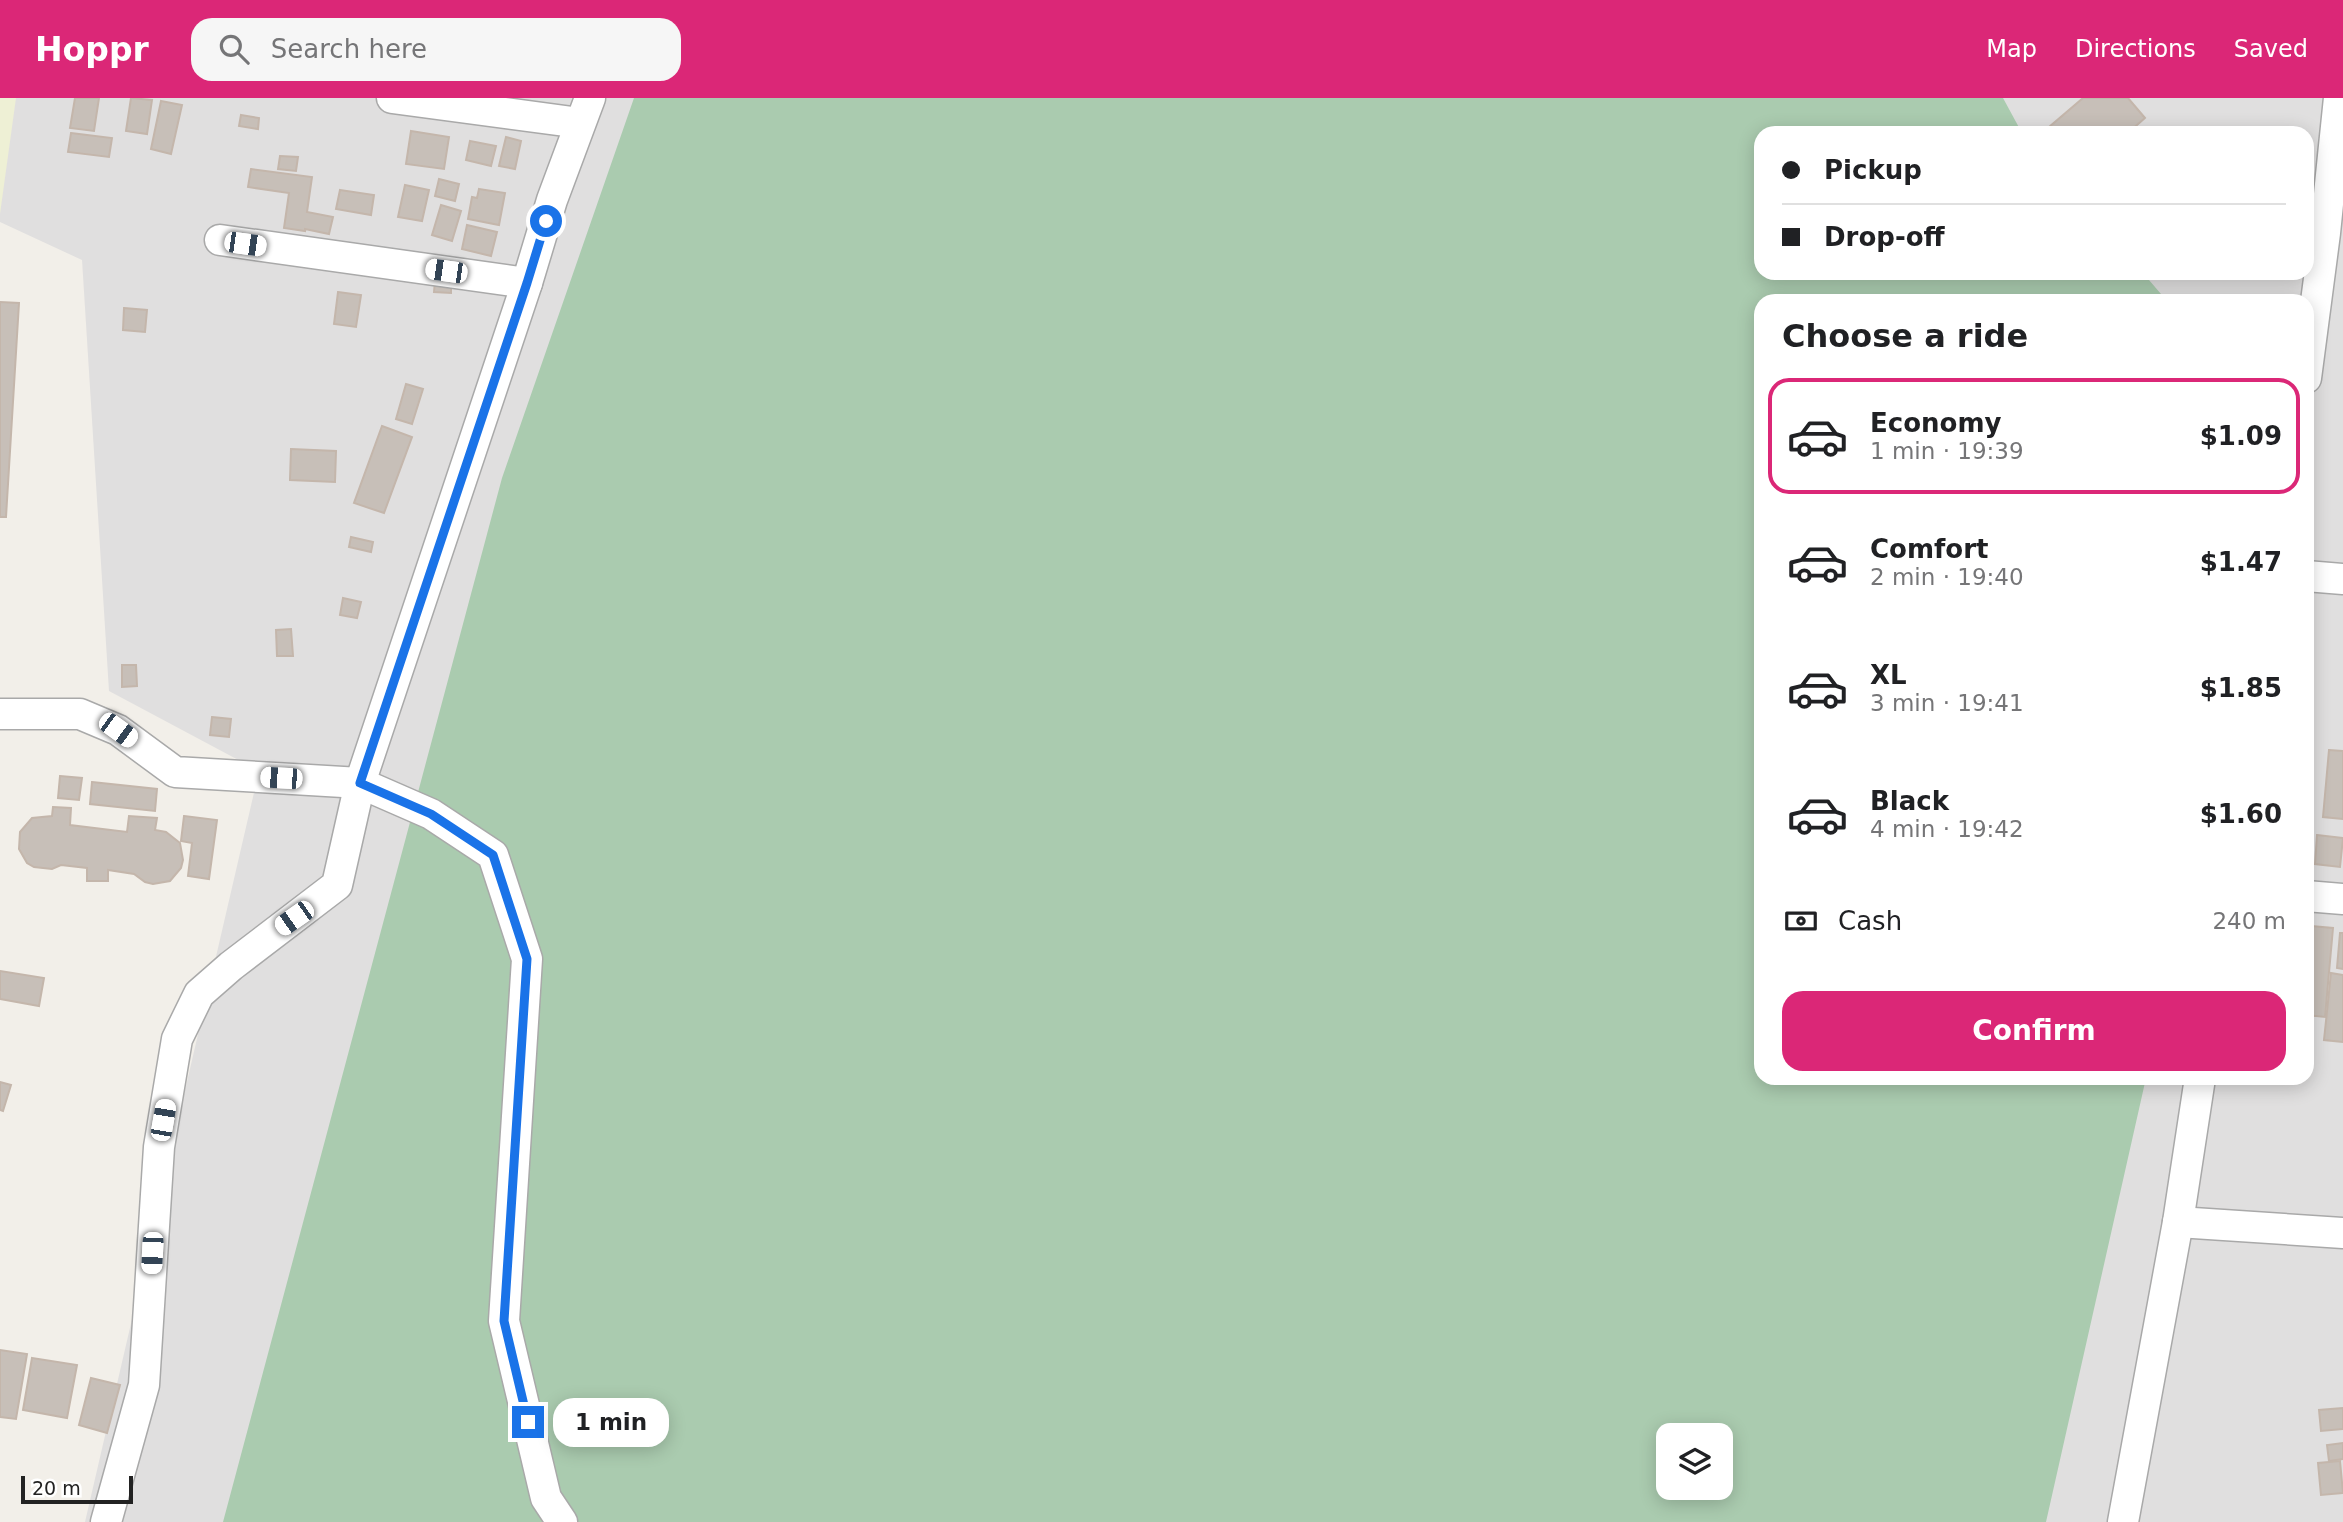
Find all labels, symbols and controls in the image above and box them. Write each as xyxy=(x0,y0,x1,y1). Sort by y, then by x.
search box xyxy=(191,18,681,81)
text: Hoppr xyxy=(35,30,149,69)
icon: search xyxy=(215,30,253,68)
text: Search here xyxy=(271,34,427,64)
text: Map xyxy=(1986,35,2037,63)
text: Directions xyxy=(2075,35,2196,63)
text: Saved xyxy=(2234,35,2308,63)
text: Pickup xyxy=(1824,155,1922,185)
route start xyxy=(530,205,562,237)
text: Drop-off xyxy=(1824,222,1945,252)
car xyxy=(223,231,268,257)
car xyxy=(424,258,469,284)
text: Choose a ride xyxy=(1782,317,2028,355)
icon: car xyxy=(1786,405,1849,468)
text: Economy xyxy=(1870,408,2001,438)
text: $1.09 xyxy=(2200,421,2282,451)
text: 1 min · 19:39 xyxy=(1870,438,2024,464)
icon: car xyxy=(1786,531,1849,594)
text: Comfort xyxy=(1870,534,1988,564)
text: $1.47 xyxy=(2200,547,2282,577)
text: 2 min · 19:40 xyxy=(1870,564,2024,590)
icon: car xyxy=(1786,657,1849,720)
text: XL xyxy=(1870,660,1907,690)
text: $1.85 xyxy=(2200,673,2282,703)
text: 3 min · 19:41 xyxy=(1870,690,2024,716)
car xyxy=(95,709,142,751)
car xyxy=(260,766,303,790)
icon: car xyxy=(1786,783,1849,846)
text: Black xyxy=(1870,786,1949,816)
text: $1.60 xyxy=(2200,799,2282,829)
text: 4 min · 19:42 xyxy=(1870,816,2024,842)
car xyxy=(271,897,318,939)
icon: cash xyxy=(1782,902,1820,940)
text: Cash xyxy=(1838,906,1902,936)
text: 240 m xyxy=(2212,908,2286,934)
button: Confirm xyxy=(1782,991,2286,1071)
car xyxy=(150,1097,177,1143)
car xyxy=(141,1231,164,1275)
callout: 1 min xyxy=(552,1398,668,1446)
route end xyxy=(512,1406,544,1438)
text: 1 min xyxy=(575,1409,647,1435)
map controls xyxy=(1656,1423,1733,1500)
button: layers xyxy=(1656,1423,1733,1500)
scale bar xyxy=(21,1473,133,1505)
text: 20 m xyxy=(32,1477,81,1499)

